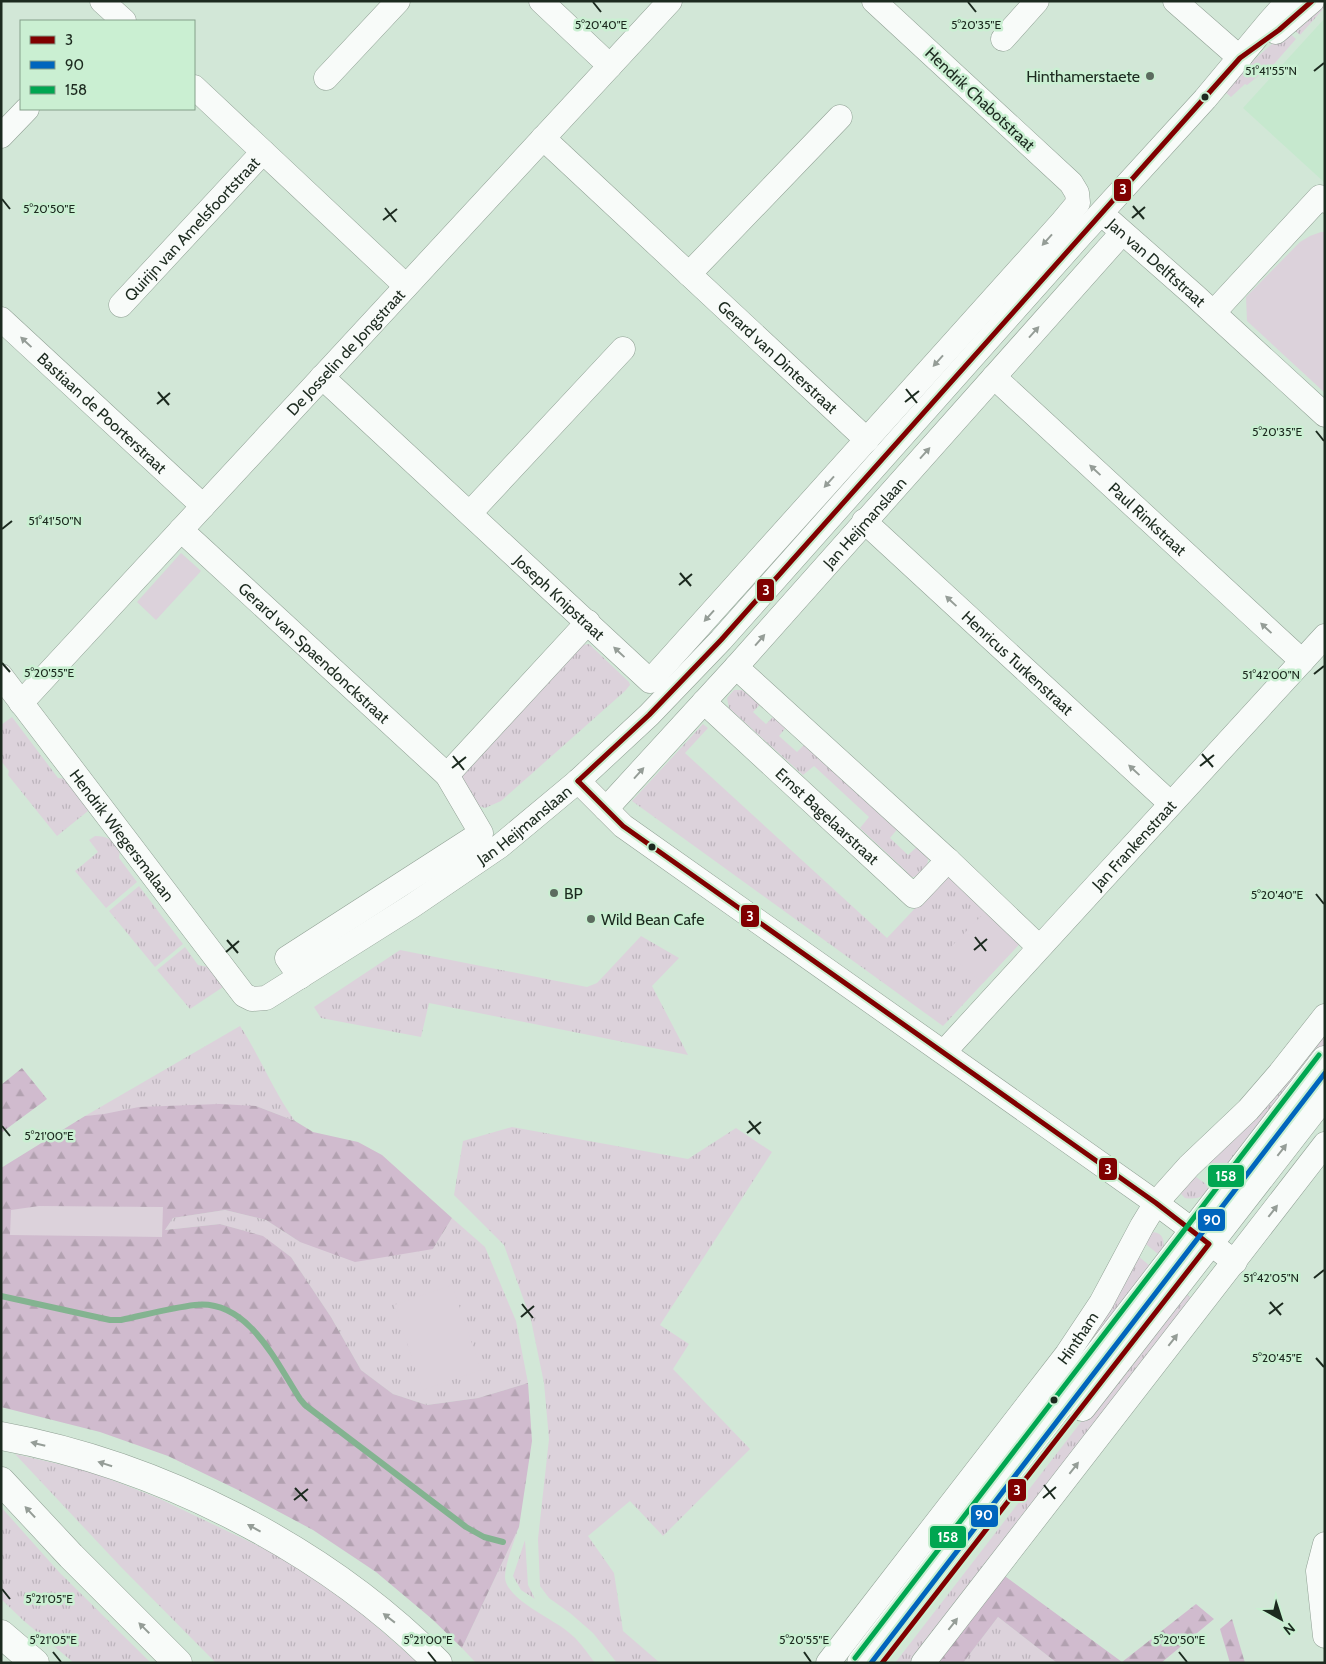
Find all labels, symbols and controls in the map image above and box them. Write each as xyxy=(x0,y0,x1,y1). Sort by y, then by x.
text: 5°20'40"E xyxy=(575,17,628,32)
text: 5°20'35"E xyxy=(951,17,1001,32)
legend xyxy=(20,20,195,110)
text: 3 xyxy=(65,31,73,49)
street label: Hendrik Chabotstraat xyxy=(921,43,1039,155)
text: 90 xyxy=(65,56,84,74)
text: 51°41'55"N xyxy=(1245,63,1297,78)
place label: Hinthamerstaete xyxy=(1026,67,1140,86)
marker: Hinthamerstaete xyxy=(1144,70,1156,82)
text: 158 xyxy=(65,81,87,99)
unlabelled marker xyxy=(1200,92,1210,102)
street label: Quirijn van Amelsfoortstraat xyxy=(120,152,264,305)
line badge: 3 xyxy=(1113,178,1132,202)
text: 3 xyxy=(1119,180,1127,198)
text: 5°20'50"E xyxy=(23,201,75,216)
street label: Jan van Delftstraat xyxy=(1103,214,1210,311)
one-way arrow xyxy=(1041,233,1052,246)
street label: De Josselin de Jongstraat xyxy=(282,284,409,419)
street label: Gerard van Dinterstraat xyxy=(714,296,842,418)
one-way arrow xyxy=(1028,326,1040,338)
one-way arrow xyxy=(21,336,33,348)
street label: Bastiaan de Poorterstraat xyxy=(34,348,171,478)
one-way arrow xyxy=(932,354,944,366)
text: 5°20'35"E xyxy=(1252,424,1302,439)
one-way arrow xyxy=(920,446,931,459)
one-way arrow xyxy=(1090,464,1102,476)
street label: Jan Heijmanslaan xyxy=(818,473,910,573)
one-way arrow xyxy=(823,475,835,487)
street label: Paul Rinkstraat xyxy=(1105,478,1191,560)
text: 51°41'50"N xyxy=(28,513,82,528)
street label: Joseph Knipstraat xyxy=(510,550,609,644)
street label: Gerard van Spaendonckstraat xyxy=(235,578,394,727)
line badge: 3 xyxy=(756,578,775,602)
text: 3 xyxy=(762,581,770,599)
one-way arrow xyxy=(944,595,957,606)
street label: Henricus Turkenstraat xyxy=(958,607,1078,719)
one-way arrow xyxy=(703,609,715,621)
one-way arrow xyxy=(1261,622,1273,634)
one-way arrow xyxy=(754,633,765,646)
one-way arrow xyxy=(614,646,626,658)
text: 5°20'55"E xyxy=(24,665,74,680)
text: 51°42'00"N xyxy=(1242,667,1300,682)
street label: Ernst Bagelaarstraat xyxy=(772,764,883,869)
one-way arrow xyxy=(1129,764,1141,776)
street label: Hendrik Wiegersmalaan xyxy=(66,765,178,905)
one-way arrow xyxy=(633,768,645,780)
street label: Jan Heijmanslaan xyxy=(472,781,575,869)
street label: Jan Frankenstraat xyxy=(1087,796,1180,894)
unlabelled marker xyxy=(647,842,657,852)
place label: BP xyxy=(564,884,583,903)
marker: BP xyxy=(548,887,560,899)
text: 5°20'40"E xyxy=(1251,887,1304,902)
line badge: 3 xyxy=(740,904,760,928)
text: 3 xyxy=(746,907,754,925)
place label: Wild Bean Cafe xyxy=(601,910,704,929)
marker: Wild Bean Cafe xyxy=(585,913,597,925)
text: 5°21'00"E xyxy=(24,1128,74,1143)
one-way arrow xyxy=(1276,1143,1287,1156)
line badge: 3 xyxy=(1098,1157,1118,1181)
text: 3 xyxy=(1104,1160,1112,1178)
line badge: 158 xyxy=(1207,1164,1245,1188)
text: 158 xyxy=(1215,1167,1237,1185)
one-way arrow xyxy=(1268,1204,1278,1218)
line badge: 90 xyxy=(1197,1208,1226,1232)
text: 90 xyxy=(1203,1211,1221,1229)
text: 51°42'05"N xyxy=(1243,1270,1299,1285)
street label: Hintham xyxy=(1053,1308,1102,1368)
one-way arrow xyxy=(1168,1333,1179,1346)
text: 5°20'45"E xyxy=(1252,1350,1303,1365)
unlabelled marker xyxy=(1049,1395,1059,1405)
one-way arrow xyxy=(31,1440,46,1448)
one-way arrow xyxy=(98,1459,113,1467)
one-way arrow xyxy=(1069,1461,1079,1475)
line badge: 3 xyxy=(1007,1478,1027,1502)
text: 3 xyxy=(1013,1481,1021,1499)
line badge: 90 xyxy=(970,1504,999,1528)
text: 90 xyxy=(975,1506,993,1524)
one-way arrow xyxy=(24,1507,36,1519)
one-way arrow xyxy=(247,1523,261,1532)
line badge: 158 xyxy=(929,1525,967,1549)
text: 158 xyxy=(937,1528,959,1546)
text: 5°21'05"E xyxy=(25,1591,73,1606)
north arrow xyxy=(1256,1594,1306,1644)
one-way arrow xyxy=(383,1613,396,1624)
one-way arrow xyxy=(948,1617,958,1631)
text: N xyxy=(1280,1619,1299,1639)
one-way arrow xyxy=(138,1623,150,1635)
text: 5°21'05"E xyxy=(29,1632,77,1647)
text: 5°21'00"E xyxy=(403,1632,453,1647)
text: 5°20'55"E xyxy=(779,1632,829,1647)
text: 5°20'50"E xyxy=(1153,1632,1205,1647)

